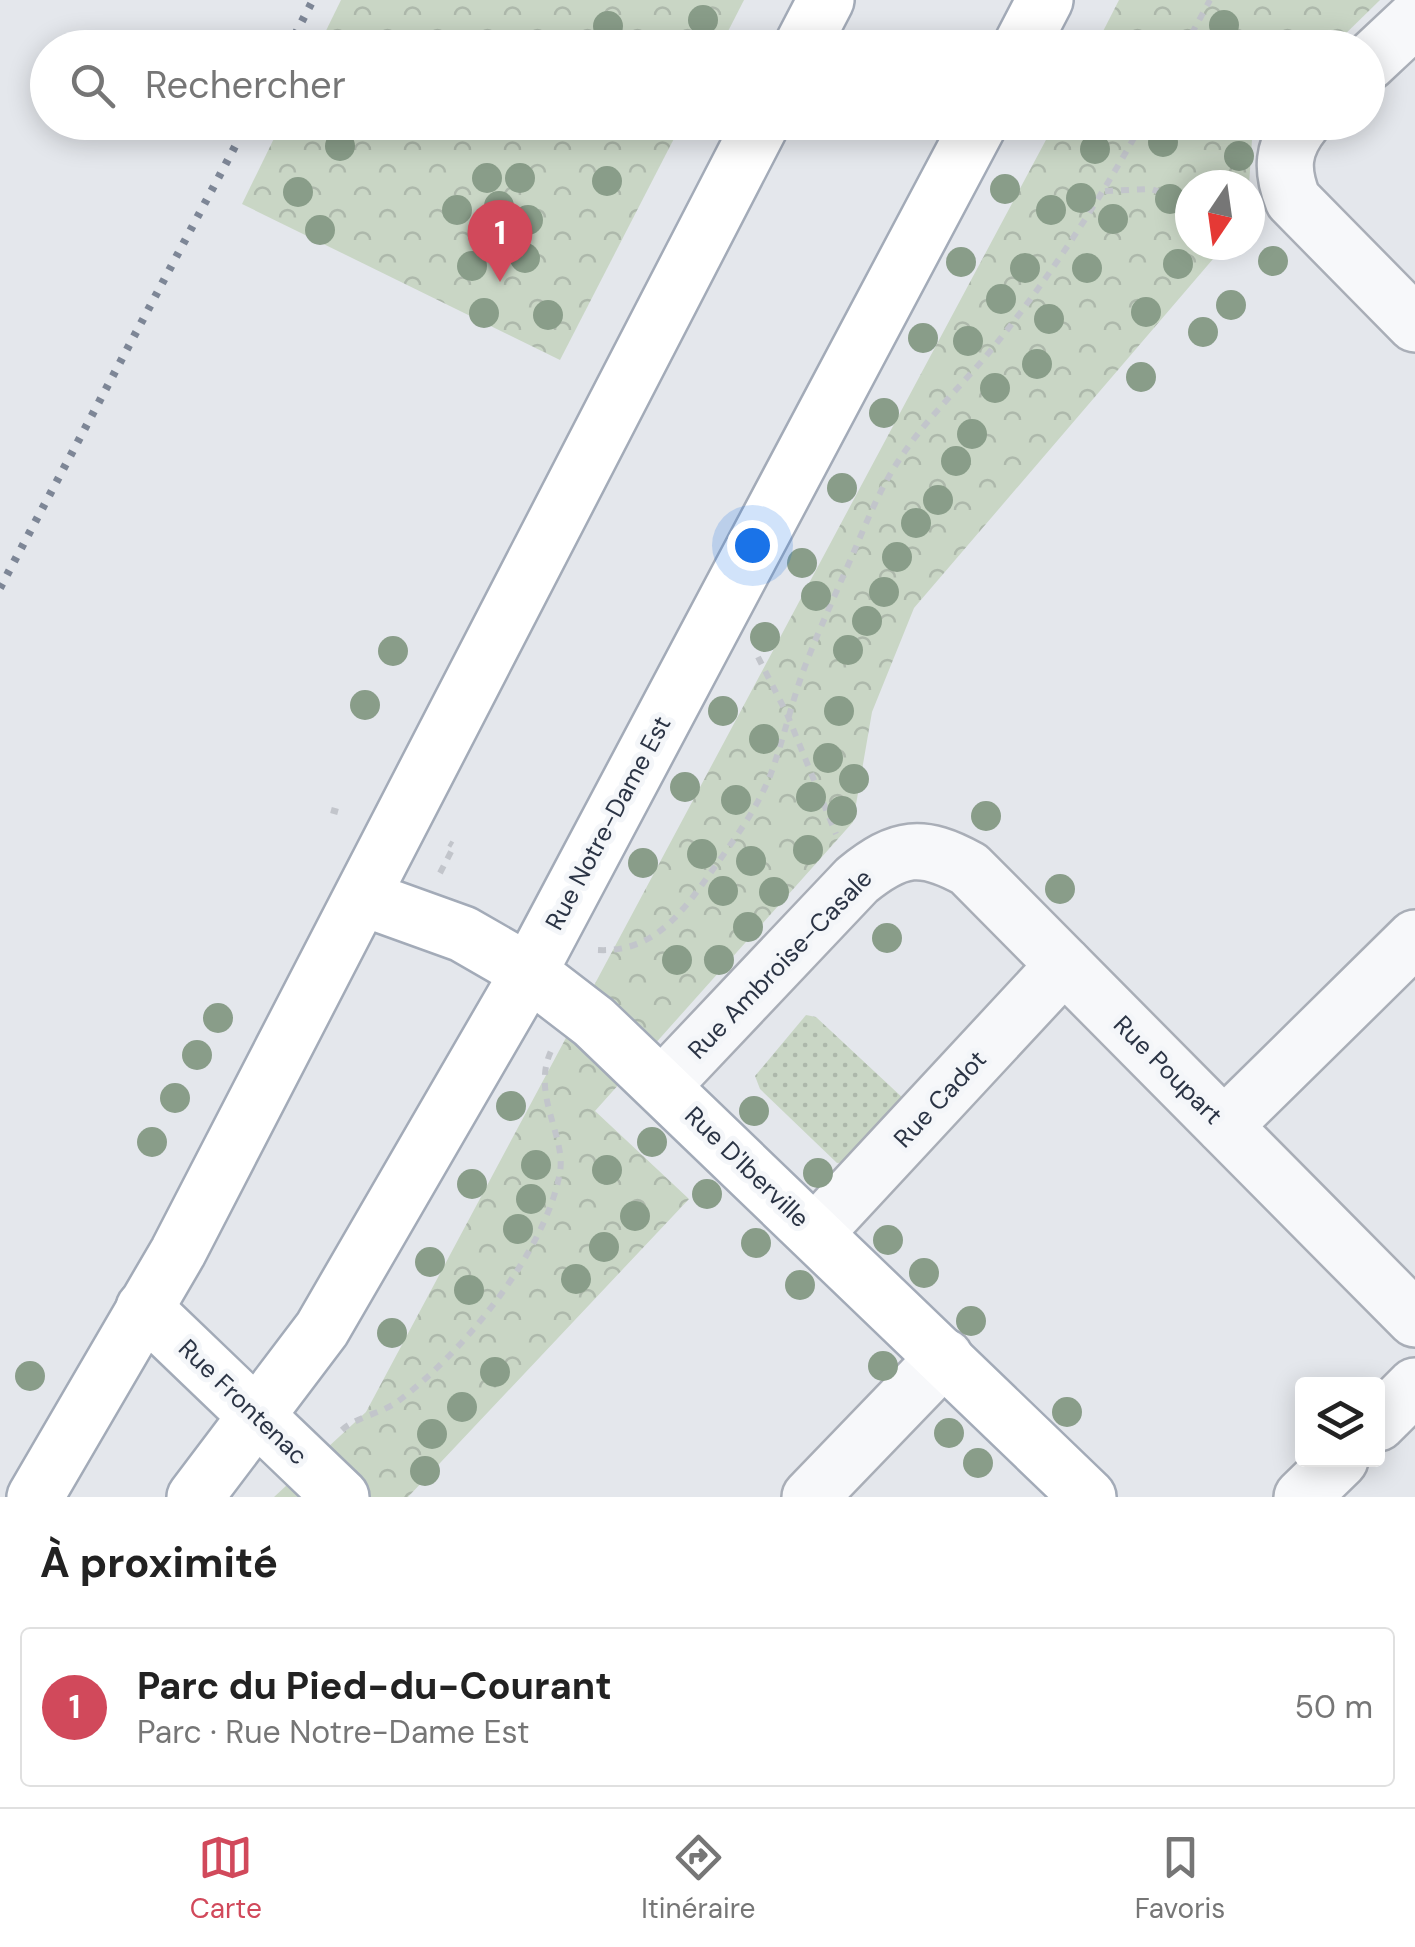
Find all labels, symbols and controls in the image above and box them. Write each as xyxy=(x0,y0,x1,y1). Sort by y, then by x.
search box xyxy=(30,30,1385,140)
icon: search xyxy=(65,58,120,113)
text: Rechercher xyxy=(145,60,346,110)
north arrow xyxy=(1175,170,1265,260)
pin: 1 xyxy=(468,200,532,282)
your location xyxy=(727,520,778,571)
street label: Rue Notre-Dame Est xyxy=(538,710,678,936)
street label: Rue Ambroise-Casale xyxy=(681,862,879,1066)
street label: Rue Poupart xyxy=(1106,1008,1230,1132)
street label: Rue Cadot xyxy=(887,1043,993,1155)
street label: Rue D'Iberville xyxy=(678,1099,816,1235)
street label: Rue Frontenac xyxy=(171,1332,315,1472)
map controls xyxy=(1295,1377,1385,1467)
button: layers xyxy=(1295,1377,1385,1467)
text: À proximité xyxy=(40,1535,278,1590)
text: Parc du Pied-du-Courant xyxy=(137,1661,612,1711)
text: 1 xyxy=(69,1686,80,1728)
text: 50 m xyxy=(1295,1686,1373,1728)
text: Parc · Rue Notre-Dame Est xyxy=(137,1711,529,1753)
tab: Carte xyxy=(190,1830,262,1927)
tab: Itinéraire xyxy=(641,1830,755,1927)
tab: Favoris xyxy=(1135,1830,1225,1927)

